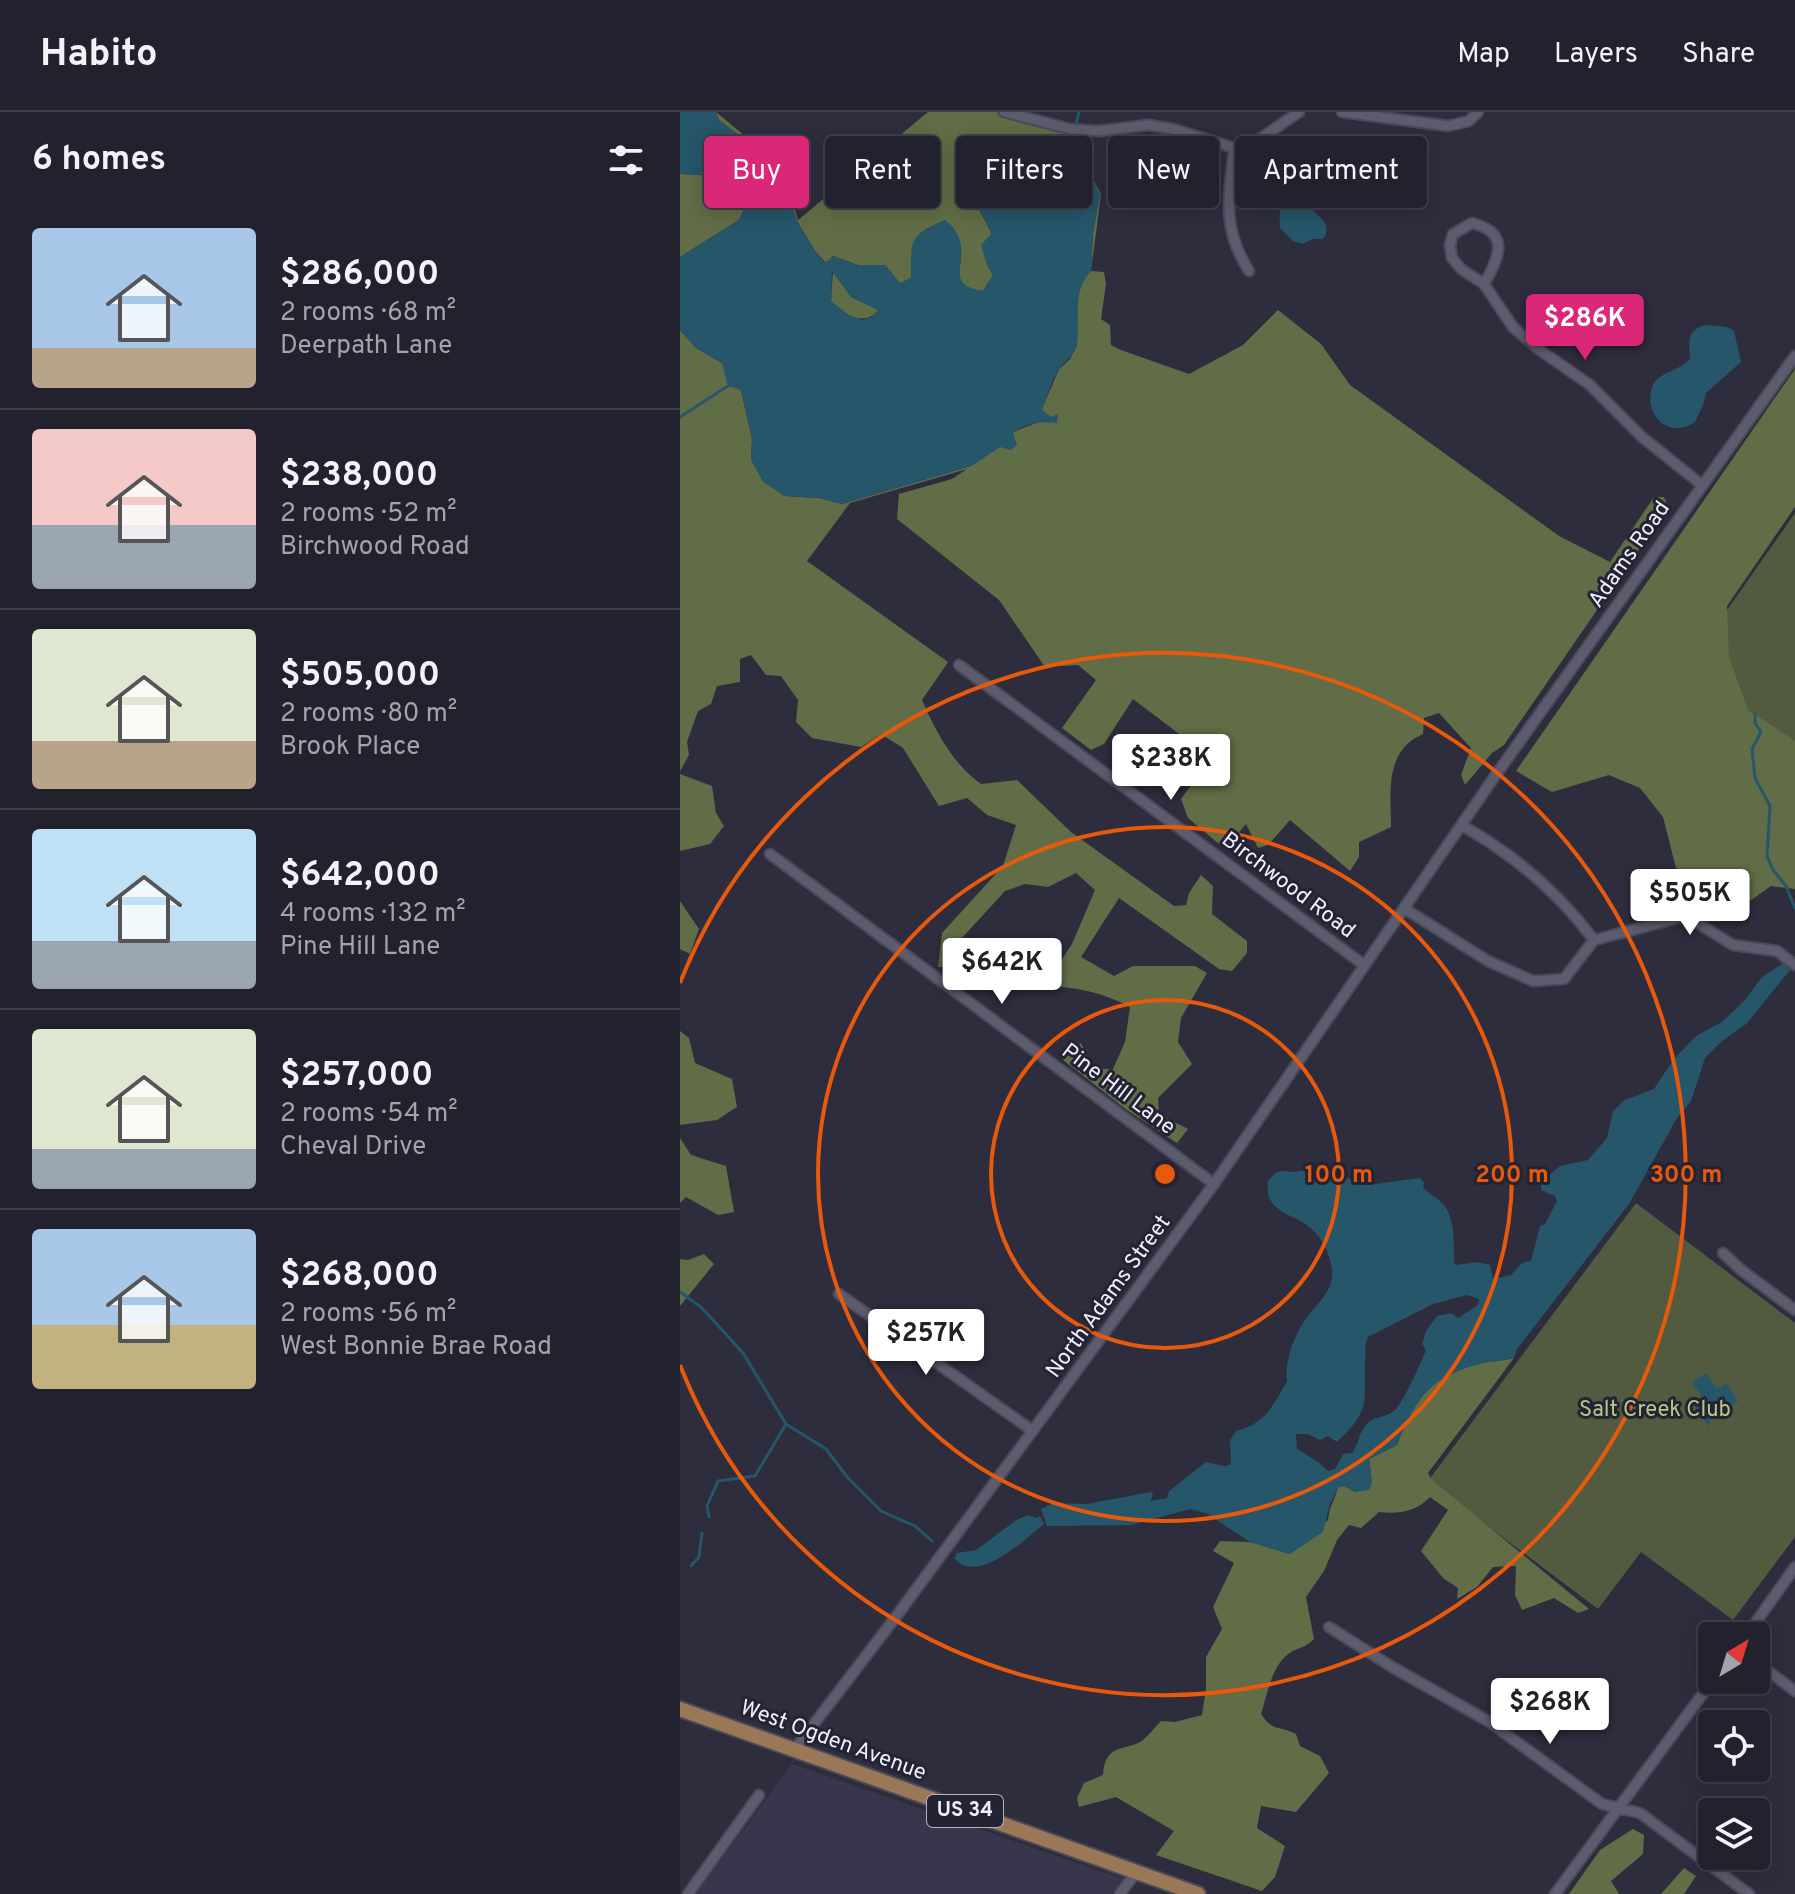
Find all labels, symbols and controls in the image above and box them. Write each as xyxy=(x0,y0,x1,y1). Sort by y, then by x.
text: Habito xyxy=(40,31,158,80)
text: Map xyxy=(1457,37,1510,73)
text: Layers xyxy=(1554,37,1638,73)
text: Share xyxy=(1682,37,1755,73)
chip: Buy xyxy=(704,136,809,208)
chip: Rent xyxy=(825,136,940,208)
chip: Filters xyxy=(956,136,1092,208)
chip: New xyxy=(1108,136,1219,208)
chip: Apartment xyxy=(1235,136,1427,208)
icon: filters xyxy=(604,138,648,182)
text: 6 homes xyxy=(32,139,166,182)
text: $286,000 xyxy=(280,254,439,297)
icon: home xyxy=(96,260,192,356)
pin: $286K xyxy=(1529,294,1641,362)
text: 2 rooms · 68 m² xyxy=(280,297,456,330)
text: $286K xyxy=(1544,303,1626,336)
text: Deerpath Lane xyxy=(280,330,452,363)
text: $238,000 xyxy=(280,455,438,498)
icon: home xyxy=(96,461,192,557)
street label: Adams Road xyxy=(1583,496,1677,614)
text: 2 rooms · 52 m² xyxy=(280,498,457,531)
text: Birchwood Road xyxy=(280,531,470,564)
text: $505,000 xyxy=(280,655,440,698)
icon: home xyxy=(96,661,192,757)
text: 2 rooms · 80 m² xyxy=(280,698,457,731)
text: Brook Place xyxy=(280,731,420,764)
pin: $238K xyxy=(1115,734,1227,802)
text: $238K xyxy=(1130,743,1212,776)
street label: Birchwood Road xyxy=(1216,827,1360,945)
text: $642,000 xyxy=(280,855,440,898)
icon: home xyxy=(96,861,192,957)
pin: $505K xyxy=(1634,869,1746,937)
text: $505K xyxy=(1649,878,1731,911)
text: 4 rooms · 132 m² xyxy=(280,898,466,931)
text: Pine Hill Lane xyxy=(280,931,440,964)
pin: $642K xyxy=(946,938,1058,1006)
text: $642K xyxy=(961,947,1043,980)
street label: Pine Hill Lane xyxy=(1056,1038,1180,1142)
text: $257,000 xyxy=(280,1055,433,1098)
icon: home xyxy=(96,1061,192,1157)
text: 2 rooms · 54 m² xyxy=(280,1098,458,1131)
text: Cheval Drive xyxy=(280,1131,426,1164)
centre of rings xyxy=(1151,1160,1179,1188)
text: 100 m xyxy=(1305,1161,1373,1191)
text: 200 m xyxy=(1475,1161,1549,1191)
text: 300 m xyxy=(1650,1161,1722,1191)
street label: North Adams Street xyxy=(1041,1210,1177,1384)
text: $268,000 xyxy=(280,1255,439,1298)
icon: home xyxy=(96,1261,192,1357)
text: 2 rooms · 56 m² xyxy=(280,1298,456,1331)
pin: $257K xyxy=(870,1309,982,1377)
text: $257K xyxy=(886,1318,966,1351)
text: West Bonnie Brae Road xyxy=(280,1331,552,1364)
park label: Salt Creek Club xyxy=(1579,1397,1731,1424)
north arrow xyxy=(1698,1622,1770,1694)
map controls xyxy=(1698,1622,1770,1870)
pin: $268K xyxy=(1494,1678,1606,1746)
text: $268K xyxy=(1509,1687,1591,1720)
street label: West Ogden Avenue xyxy=(736,1695,930,1787)
button: locate xyxy=(1698,1710,1770,1782)
road number: US 34 xyxy=(927,1795,1003,1827)
button: layers xyxy=(1698,1798,1770,1870)

